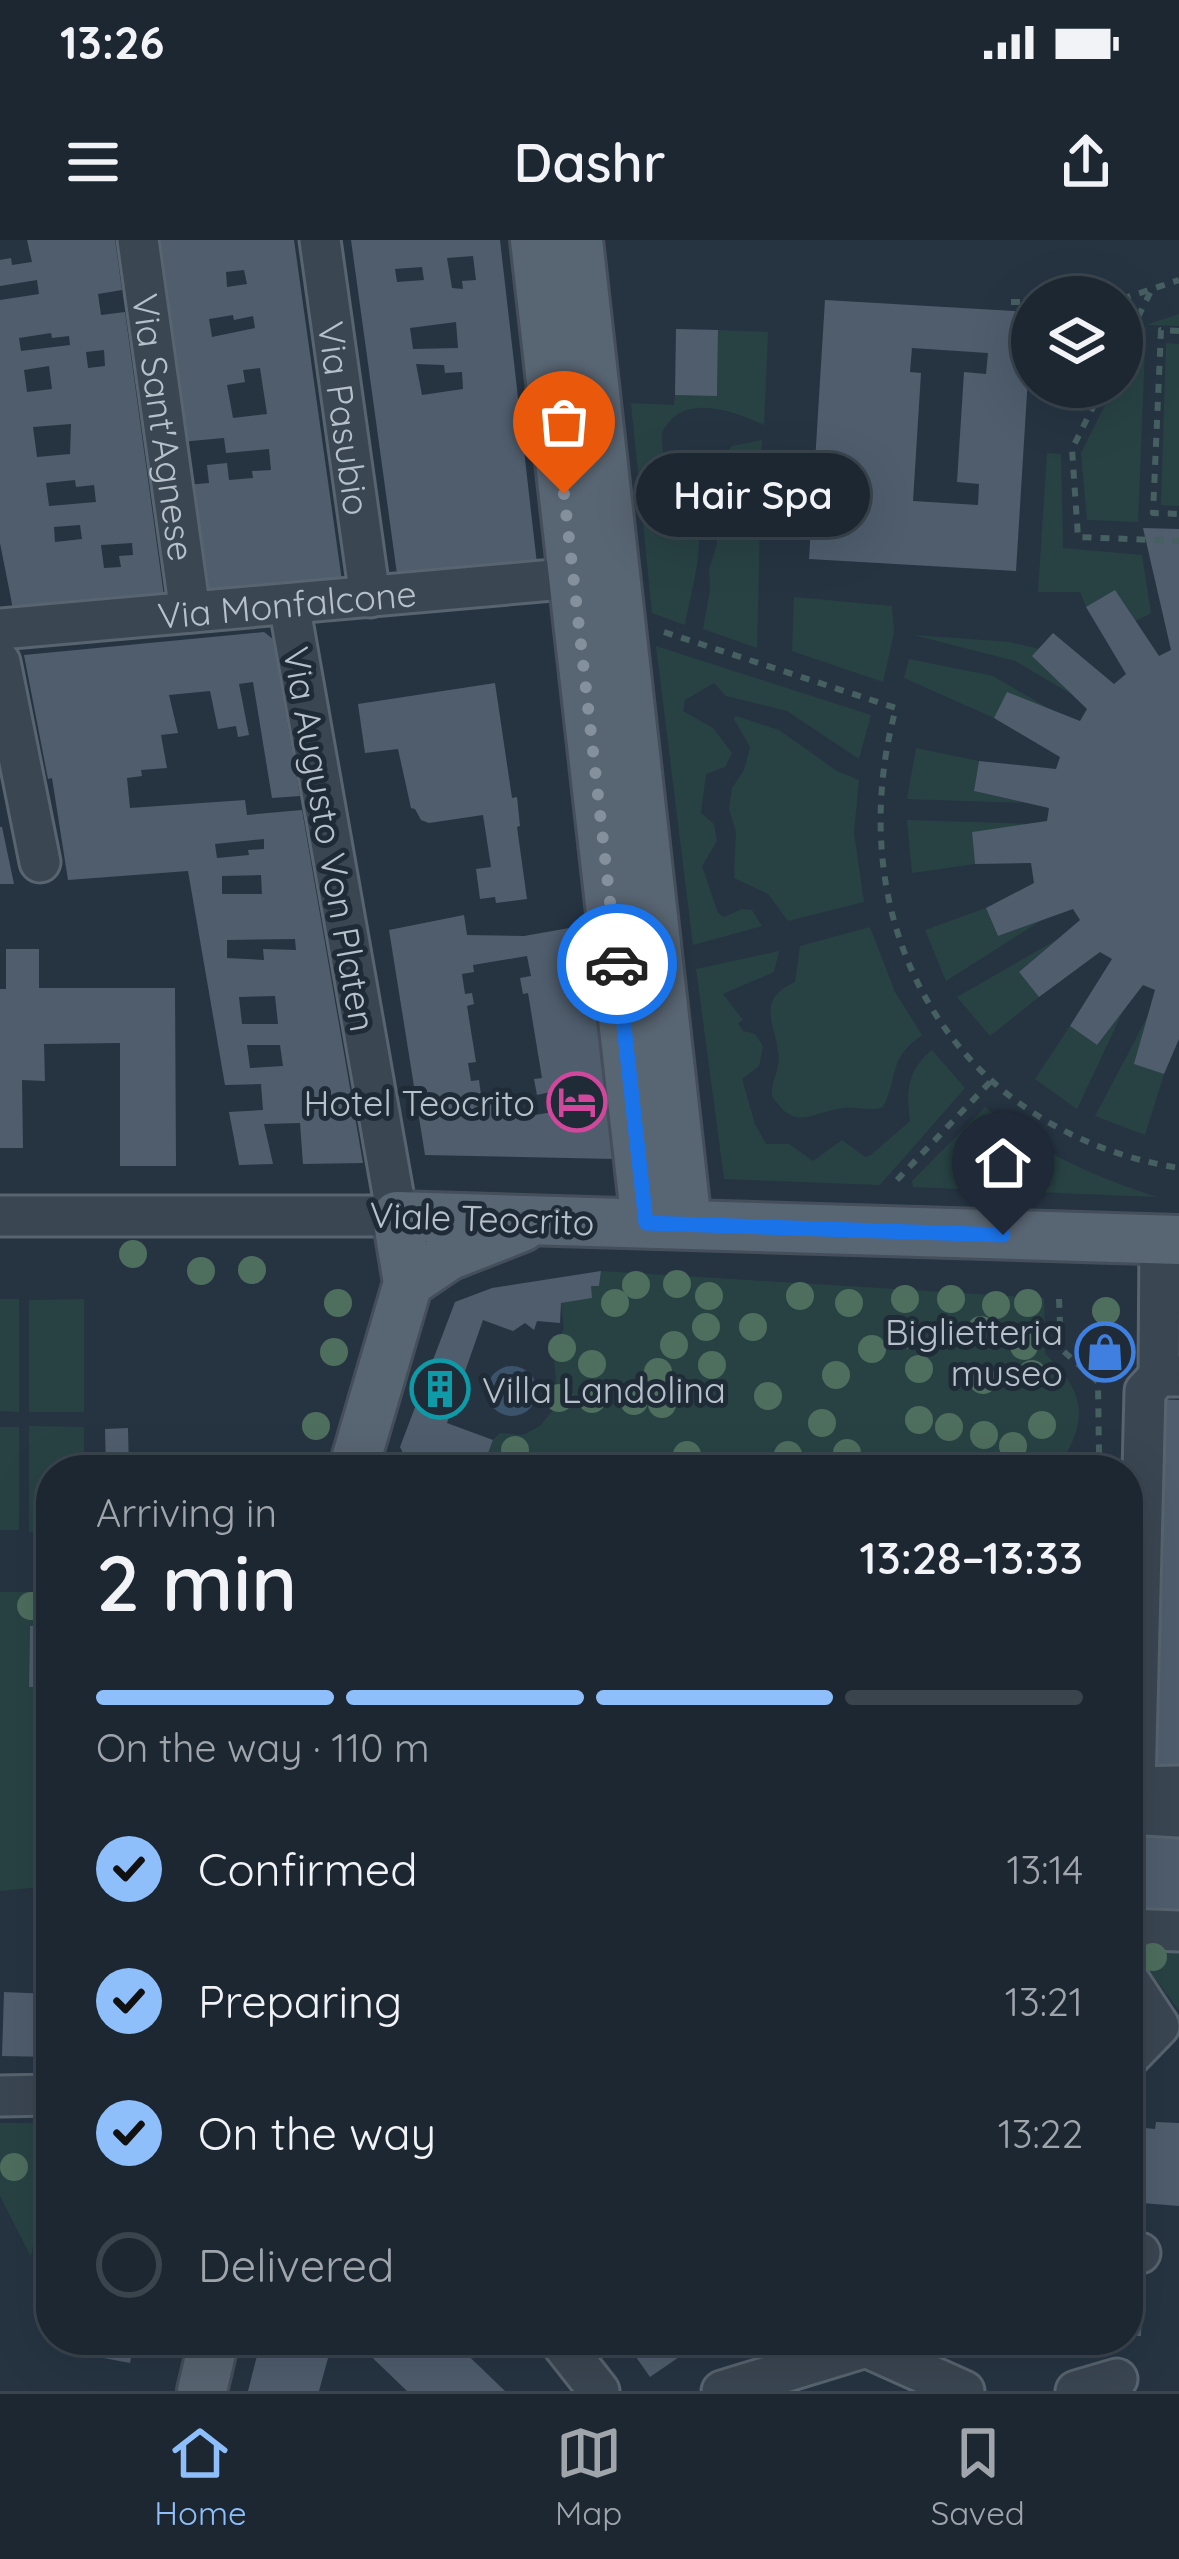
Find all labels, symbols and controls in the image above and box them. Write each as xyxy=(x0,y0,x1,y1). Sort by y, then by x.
text: 13:26 xyxy=(60,14,164,70)
text: Dashr xyxy=(514,128,665,196)
icon: menu xyxy=(60,129,126,195)
icon: share xyxy=(1053,129,1119,195)
map controls xyxy=(1011,276,1143,408)
button: layers xyxy=(1011,276,1143,408)
street label: Via Sant'Agnese xyxy=(123,291,205,564)
street label: Via Pasubio xyxy=(309,319,381,518)
pin xyxy=(513,371,615,494)
icon: bag xyxy=(531,389,597,455)
callout: Hair Spa xyxy=(636,452,870,536)
text: Hair Spa xyxy=(673,470,833,519)
street label: Via Monfalcone xyxy=(155,570,418,637)
street label: Via Augusto Von Platen xyxy=(274,643,386,1035)
courier xyxy=(557,904,677,1024)
icon: car xyxy=(584,931,650,997)
hotel icon: Hotel Teocrito xyxy=(546,1071,608,1133)
place label: Hotel Teocrito xyxy=(303,1080,535,1125)
pin xyxy=(952,1112,1054,1235)
icon: home xyxy=(970,1130,1036,1196)
street label: Viale Teocrito xyxy=(369,1192,595,1244)
place label: Biglietteria museo xyxy=(885,1309,1063,1395)
shop icon: Biglietteria museo xyxy=(1074,1321,1136,1383)
building icon: Villa Landolina xyxy=(409,1358,471,1420)
place label: Villa Landolina xyxy=(482,1367,726,1412)
text: Arriving in xyxy=(96,1488,277,1537)
text: 13:28–13:33 xyxy=(860,1529,1083,1585)
text: 2 min xyxy=(96,1533,297,1631)
text: On the way · 110 m xyxy=(96,1723,430,1772)
icon: check xyxy=(96,1836,162,1902)
text: Confirmed xyxy=(198,1841,417,1897)
text: 13:14 xyxy=(1006,1845,1083,1894)
icon: check xyxy=(96,1968,162,2034)
text: Preparing xyxy=(198,1973,402,2029)
text: 13:21 xyxy=(1005,1977,1083,2026)
icon: check xyxy=(96,2100,162,2166)
text: On the way xyxy=(198,2105,436,2161)
text: 13:22 xyxy=(998,2109,1083,2158)
text: Delivered xyxy=(198,2237,394,2293)
tab: Home xyxy=(154,2420,247,2533)
tab: Map xyxy=(555,2420,622,2533)
tab: Saved xyxy=(931,2420,1025,2533)

